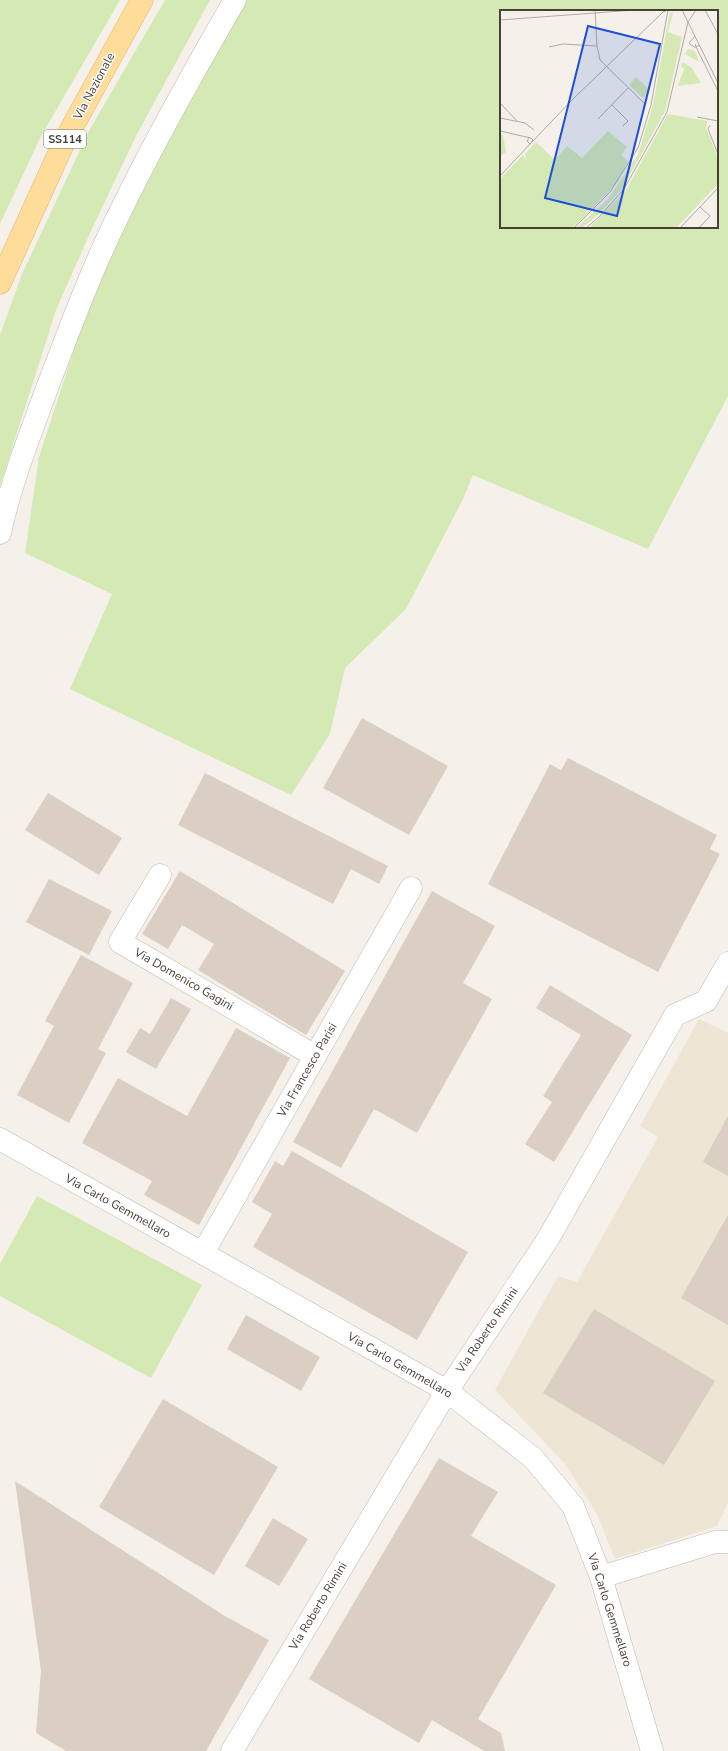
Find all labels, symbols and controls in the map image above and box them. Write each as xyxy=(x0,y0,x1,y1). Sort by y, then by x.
inset map xyxy=(500,10,718,228)
street label: Via Nazionale xyxy=(69,50,118,123)
road number: SS114 xyxy=(44,130,86,148)
street label: Via Domenico Gagini xyxy=(131,944,237,1014)
street label: Via Francesco Parisi xyxy=(273,1020,341,1121)
street label: Via Carlo Gemmellaro xyxy=(61,1170,174,1242)
street label: Via Roberto Rimini xyxy=(452,1284,522,1377)
street label: Via Carlo Gemmellaro xyxy=(344,1328,456,1402)
street label: Via Carlo Gemmellaro xyxy=(584,1550,636,1669)
street label: Via Roberto Rimini xyxy=(285,1559,351,1654)

